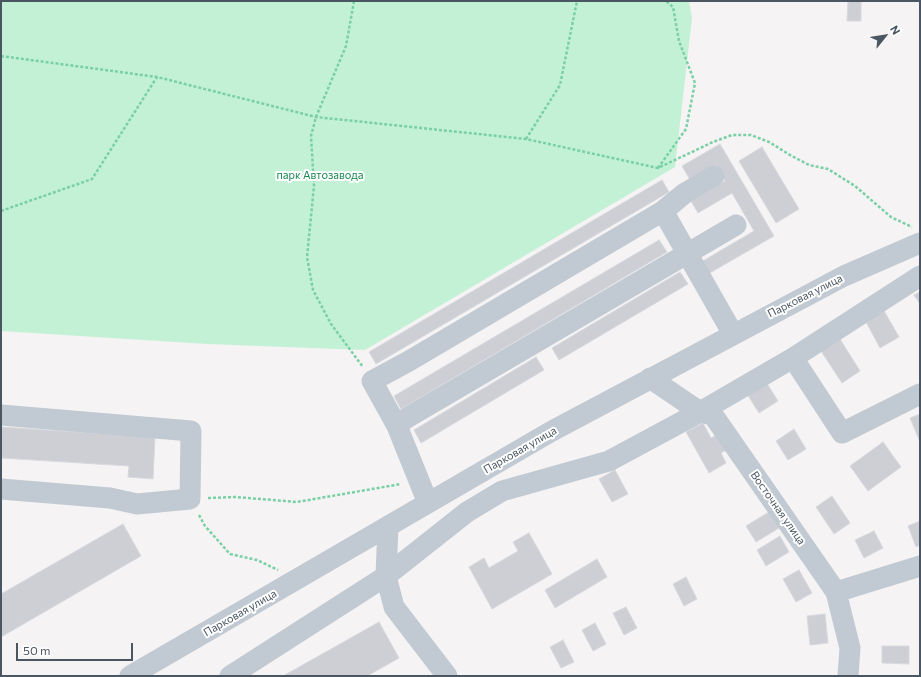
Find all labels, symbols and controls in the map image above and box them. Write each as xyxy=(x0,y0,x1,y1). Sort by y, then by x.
north arrow xyxy=(865,16,905,56)
text: N xyxy=(888,23,904,37)
park label: парк Автозавода xyxy=(277,168,363,182)
street label: Парковая улица xyxy=(765,271,845,321)
street label: Парковая улица xyxy=(481,424,559,476)
street label: Восточная улица xyxy=(748,469,808,547)
street label: Парковая улица xyxy=(201,587,279,639)
scale bar xyxy=(18,635,135,661)
text: 50 m xyxy=(23,643,51,657)

